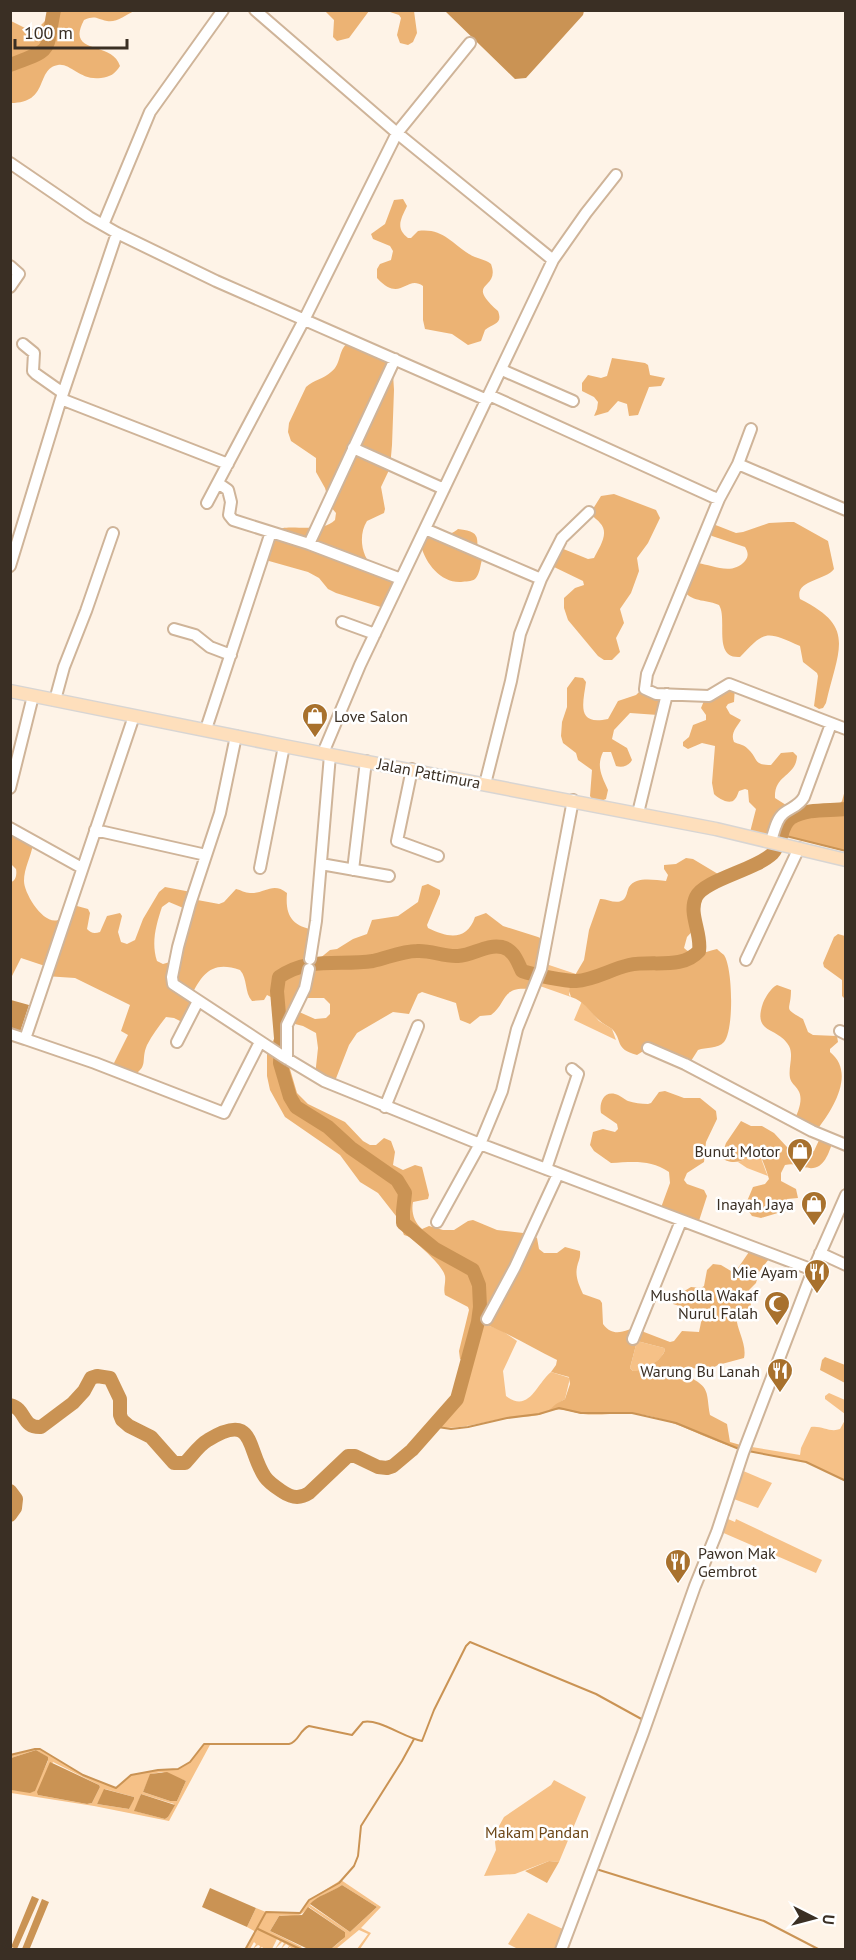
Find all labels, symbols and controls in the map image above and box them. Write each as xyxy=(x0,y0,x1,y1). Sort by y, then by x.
scale bar xyxy=(15,12,128,50)
text: 100 m xyxy=(24,21,73,44)
shop icon: Love Salon xyxy=(300,701,330,739)
place label: Love Salon xyxy=(334,706,408,726)
street label: Jalan Pattimura xyxy=(375,753,482,793)
shop icon: Bunut Motor xyxy=(785,1136,815,1174)
place label: Bunut Motor xyxy=(694,1141,781,1161)
shop icon: Inayah Jaya xyxy=(799,1189,829,1227)
place label: Inayah Jaya xyxy=(716,1194,794,1214)
restaurant icon: Mie Ayam xyxy=(802,1257,832,1295)
place label: Mie Ayam xyxy=(732,1262,798,1282)
place label: Musholla Wakaf Nurul Falah xyxy=(650,1285,759,1323)
mosque icon: Musholla Wakaf Nurul Falah xyxy=(762,1289,792,1327)
restaurant icon: Warung Bu Lanah xyxy=(765,1356,795,1394)
place label: Warung Bu Lanah xyxy=(640,1361,760,1381)
place label: Pawon Mak Gembrot xyxy=(698,1543,776,1581)
restaurant icon: Pawon Mak Gembrot xyxy=(663,1547,693,1585)
park label: Makam Pandan xyxy=(485,1822,589,1842)
north arrow xyxy=(784,1888,844,1948)
text: U xyxy=(818,1914,839,1926)

